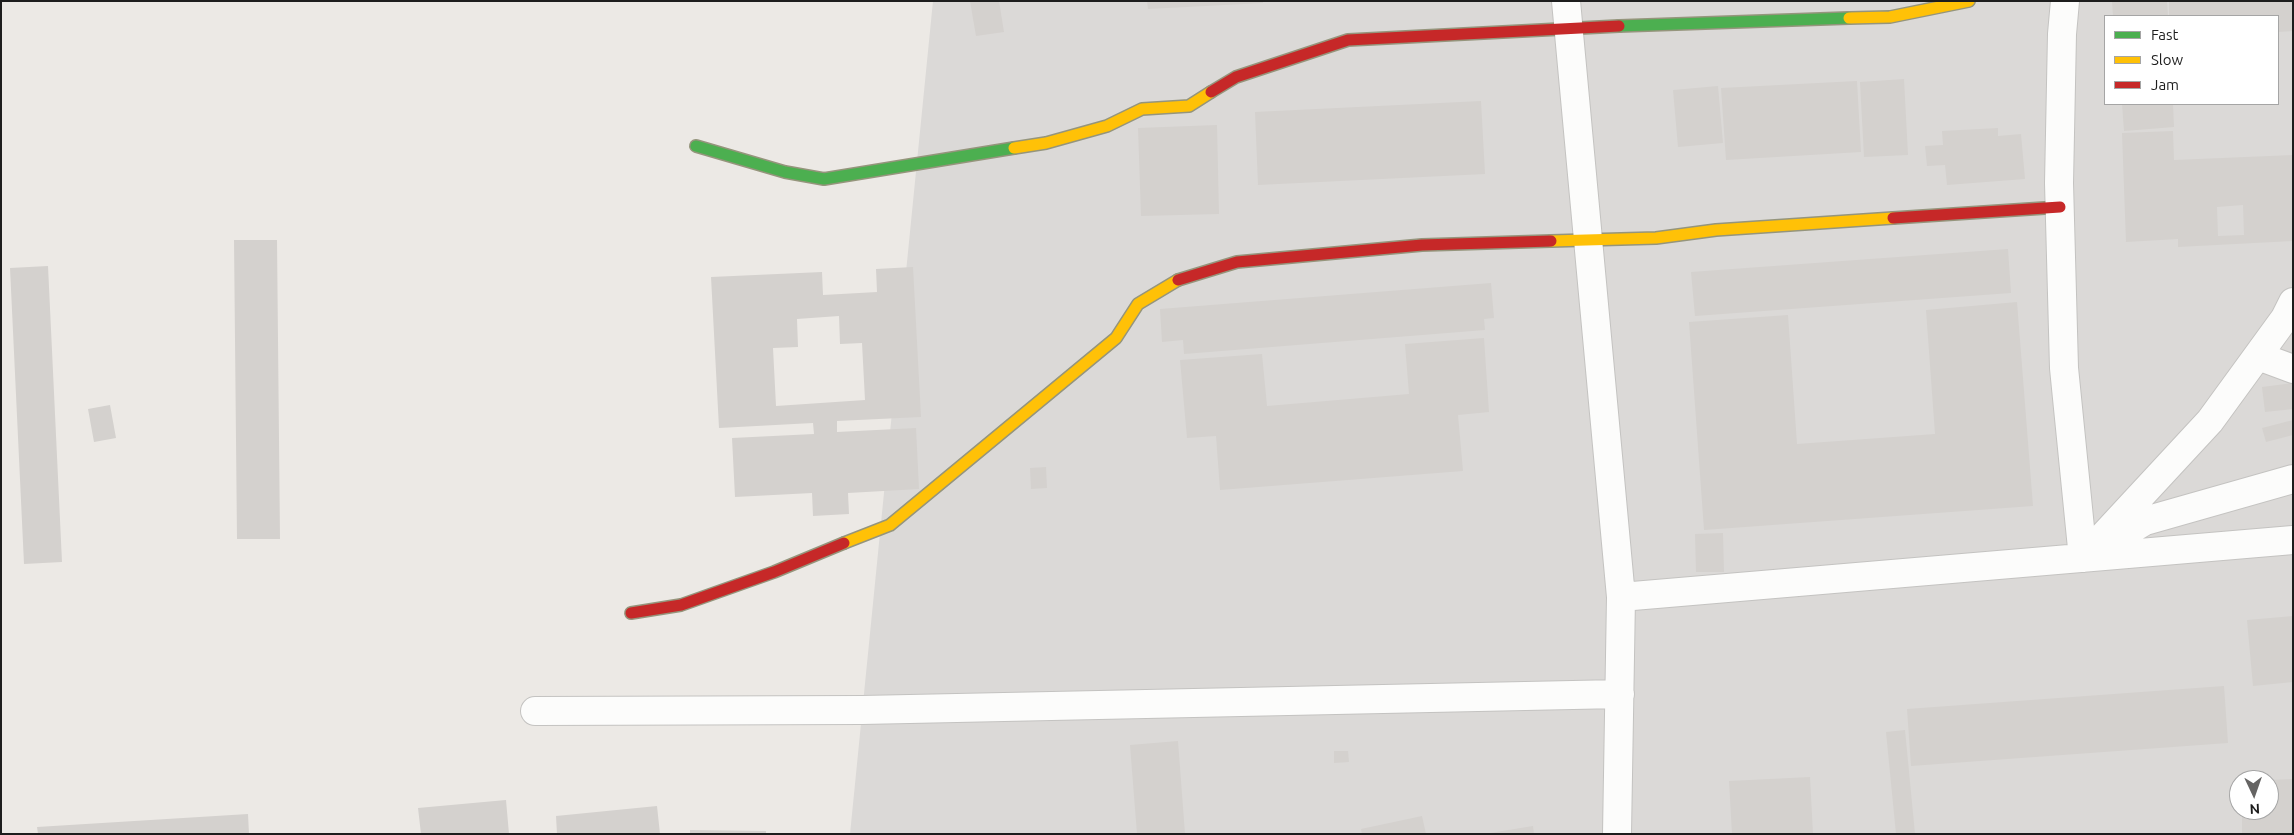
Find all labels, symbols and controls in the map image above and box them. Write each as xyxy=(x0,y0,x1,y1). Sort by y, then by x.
legend xyxy=(2104,15,2279,105)
text: Fast xyxy=(2151,26,2178,43)
text: Slow xyxy=(2151,51,2183,68)
text: Jam xyxy=(2151,76,2179,93)
north arrow xyxy=(2229,770,2279,820)
text: N xyxy=(2249,801,2260,817)

